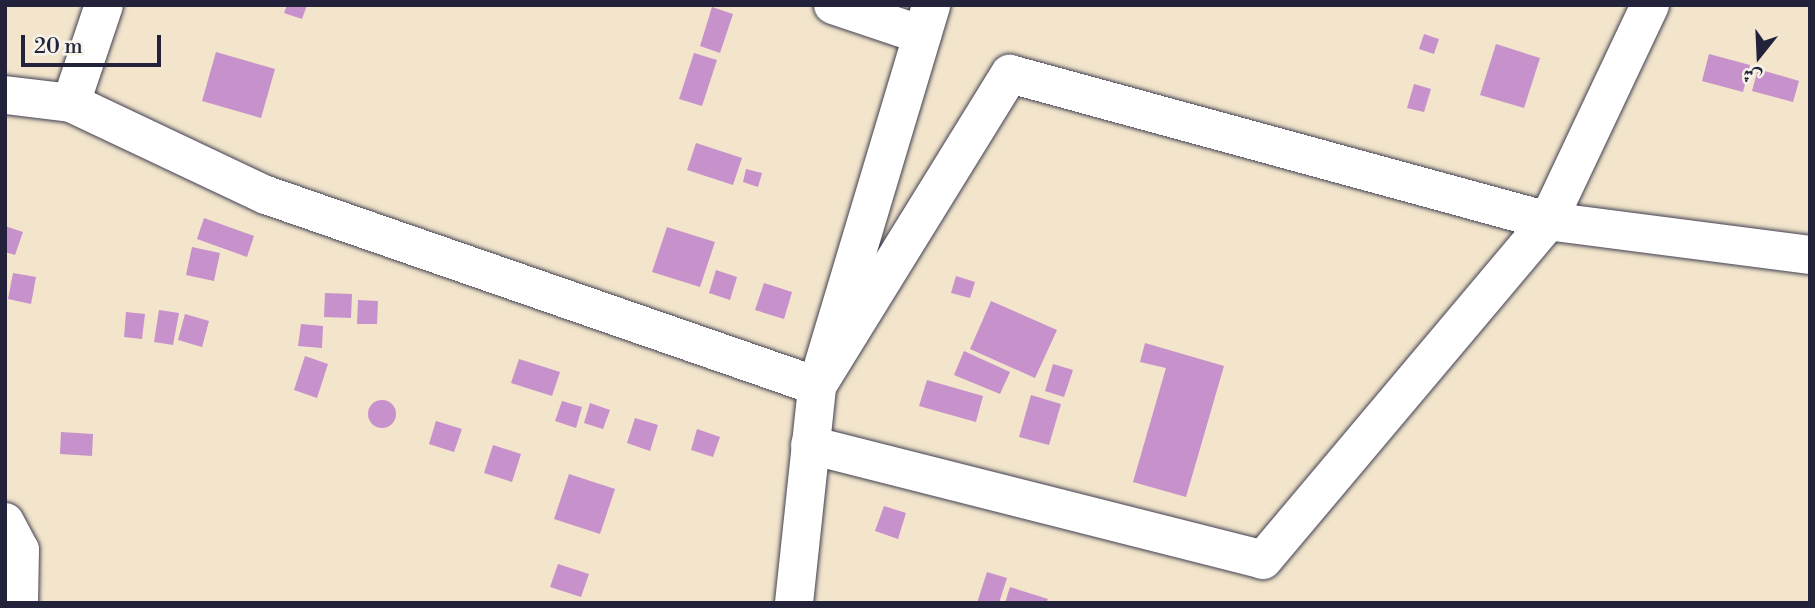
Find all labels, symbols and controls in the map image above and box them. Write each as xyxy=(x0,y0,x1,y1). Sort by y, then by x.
scale bar xyxy=(24,21,164,65)
north arrow xyxy=(1724,21,1794,91)
text: 20 m xyxy=(34,34,83,60)
text: ش xyxy=(1740,62,1765,90)

